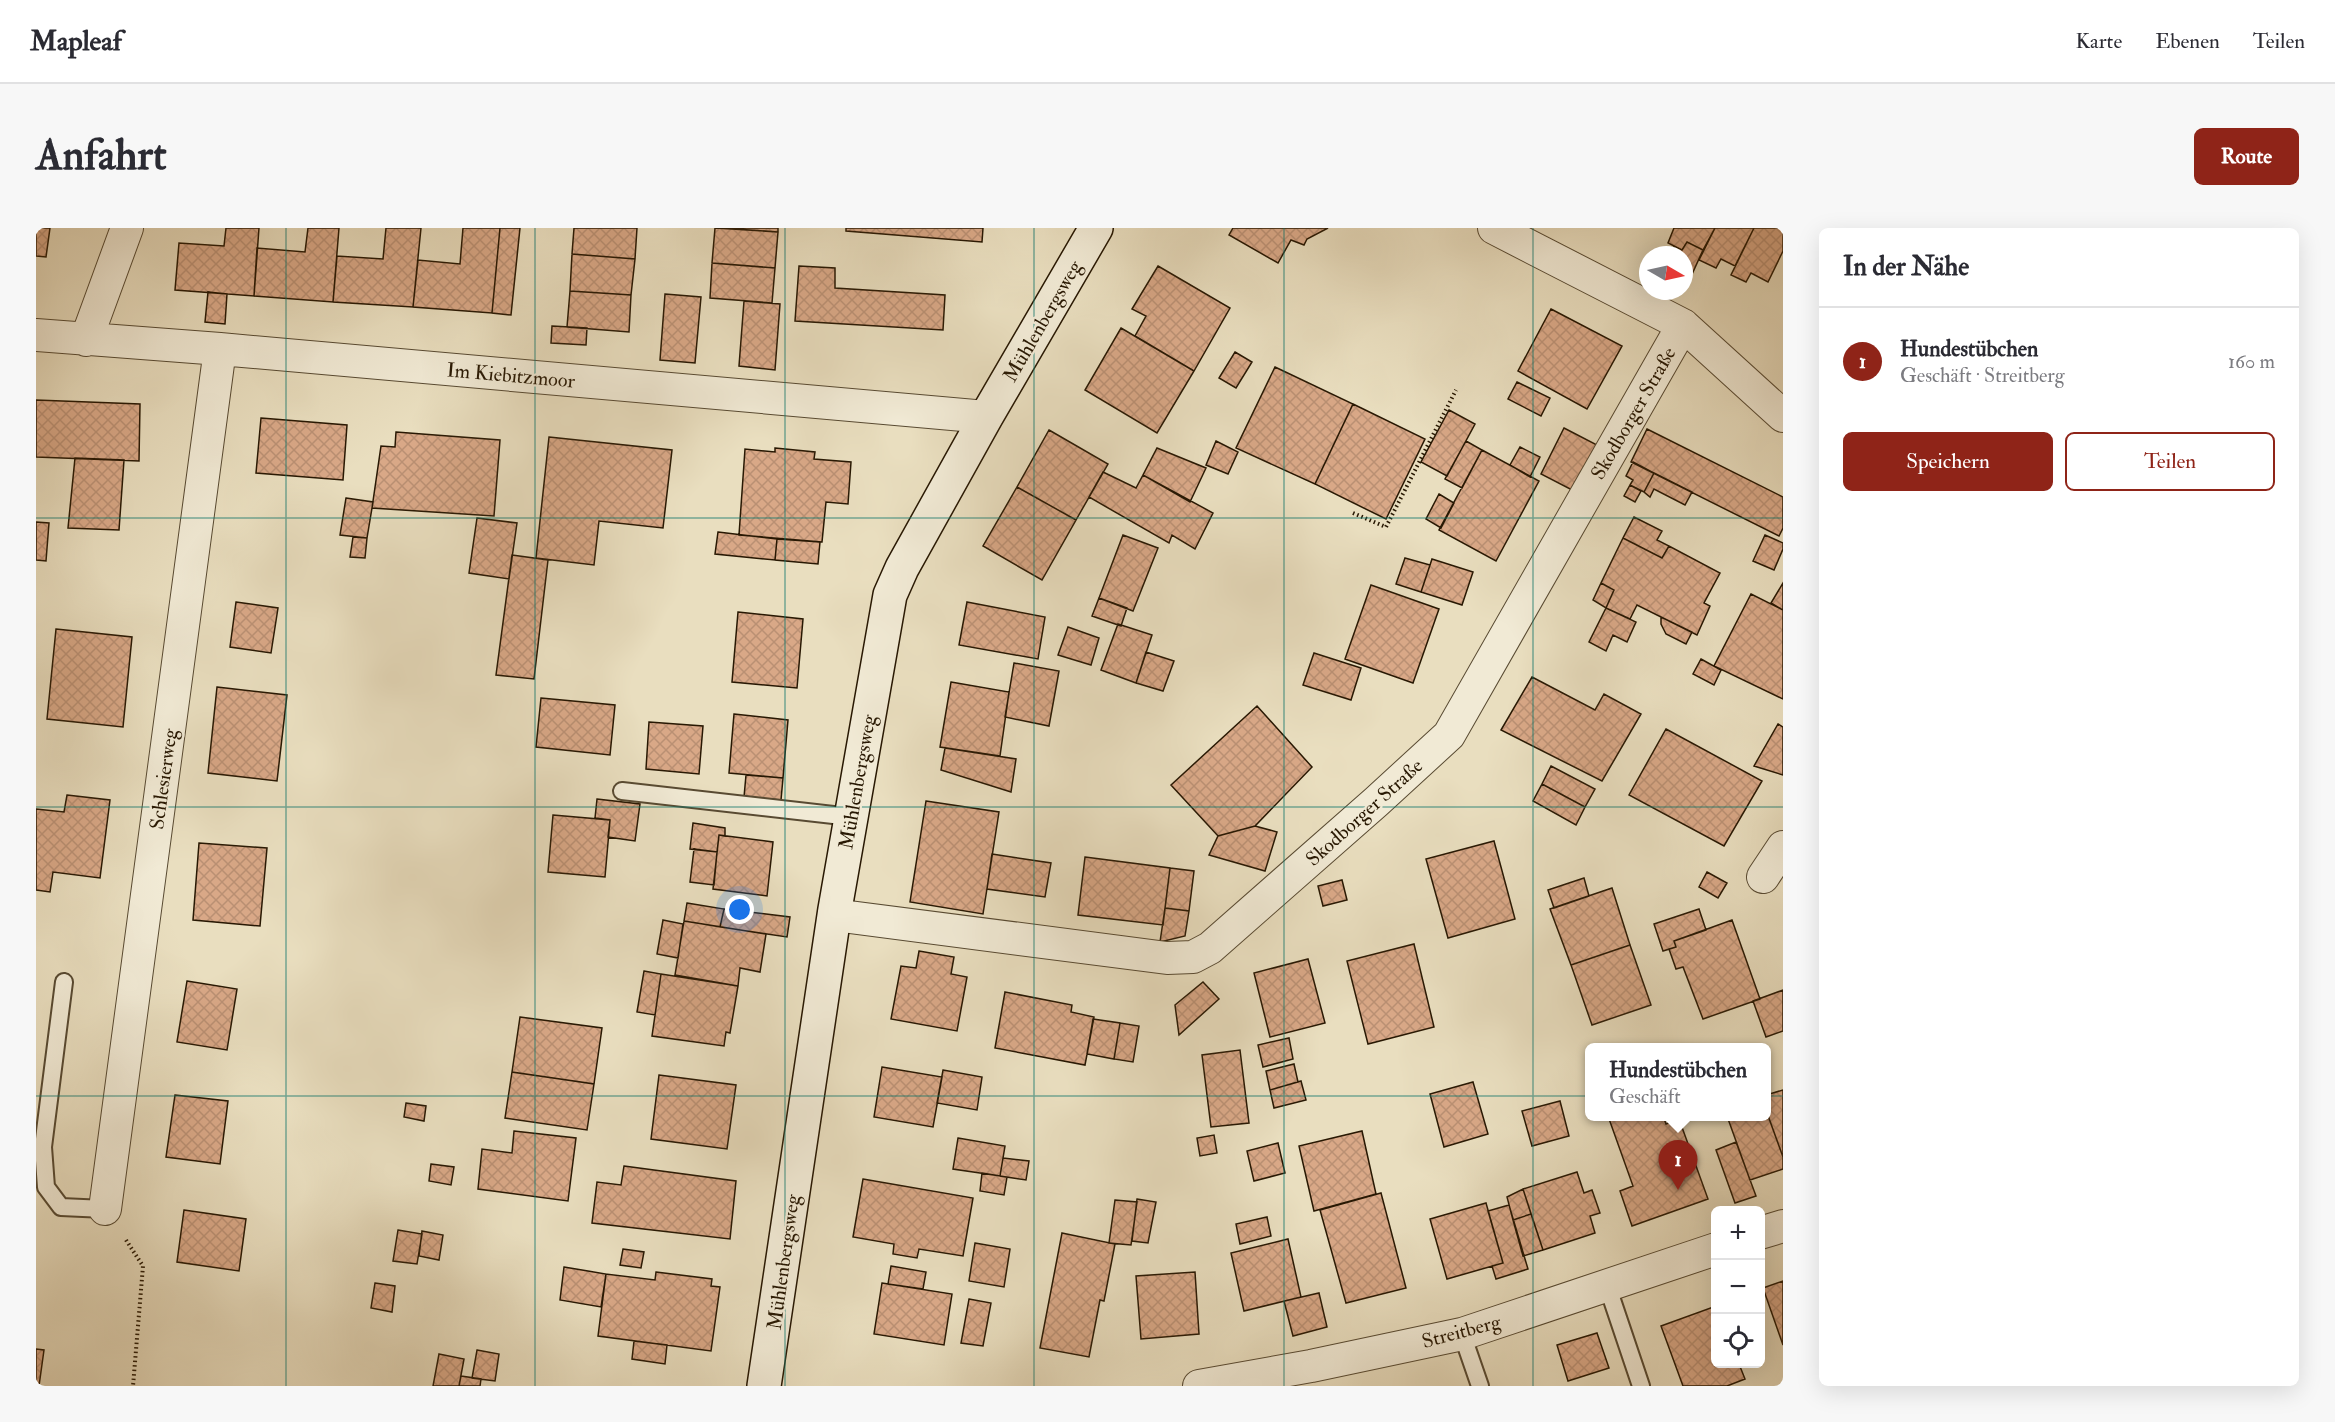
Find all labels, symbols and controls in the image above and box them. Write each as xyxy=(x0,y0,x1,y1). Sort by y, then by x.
text: Mapleaf xyxy=(30,24,122,59)
text: Karte xyxy=(2075,28,2122,55)
text: Ebenen xyxy=(2155,28,2220,55)
text: Teilen xyxy=(2253,28,2305,55)
button: Route xyxy=(2194,128,2299,185)
text: Anfahrt xyxy=(36,130,167,182)
north arrow xyxy=(1639,246,1693,300)
text: In der Nähe xyxy=(1843,251,1969,283)
street label: Mühlenbergsweg xyxy=(998,255,1088,386)
text: Hundestübchen xyxy=(1900,335,2038,363)
street label: Skodborger Straße xyxy=(1585,343,1681,484)
text: 1 xyxy=(1859,349,1866,374)
text: 160 m xyxy=(2228,349,2275,374)
street label: Im Kiebitzmoor xyxy=(446,357,577,394)
text: Geschäft · Streitberg xyxy=(1900,363,2065,388)
button: Speichern xyxy=(1843,432,2053,491)
button: Teilen xyxy=(2065,432,2275,491)
street label: Mühlenbergsweg xyxy=(833,712,882,851)
street label: Schlesierweg xyxy=(144,726,183,831)
street label: Skodborger Straße xyxy=(1301,753,1428,871)
your location xyxy=(725,895,754,924)
popup xyxy=(1585,1043,1771,1121)
text: Hundestübchen xyxy=(1609,1056,1747,1084)
text: Geschäft xyxy=(1609,1084,1681,1109)
pin: 1 xyxy=(1658,1140,1698,1190)
street label: Mühlenbergsweg xyxy=(762,1192,806,1331)
map controls xyxy=(1711,1206,1765,1368)
button: + xyxy=(1711,1206,1765,1260)
button: − xyxy=(1711,1260,1765,1314)
street label: Streitberg xyxy=(1419,1309,1504,1354)
button: locate xyxy=(1711,1314,1765,1368)

